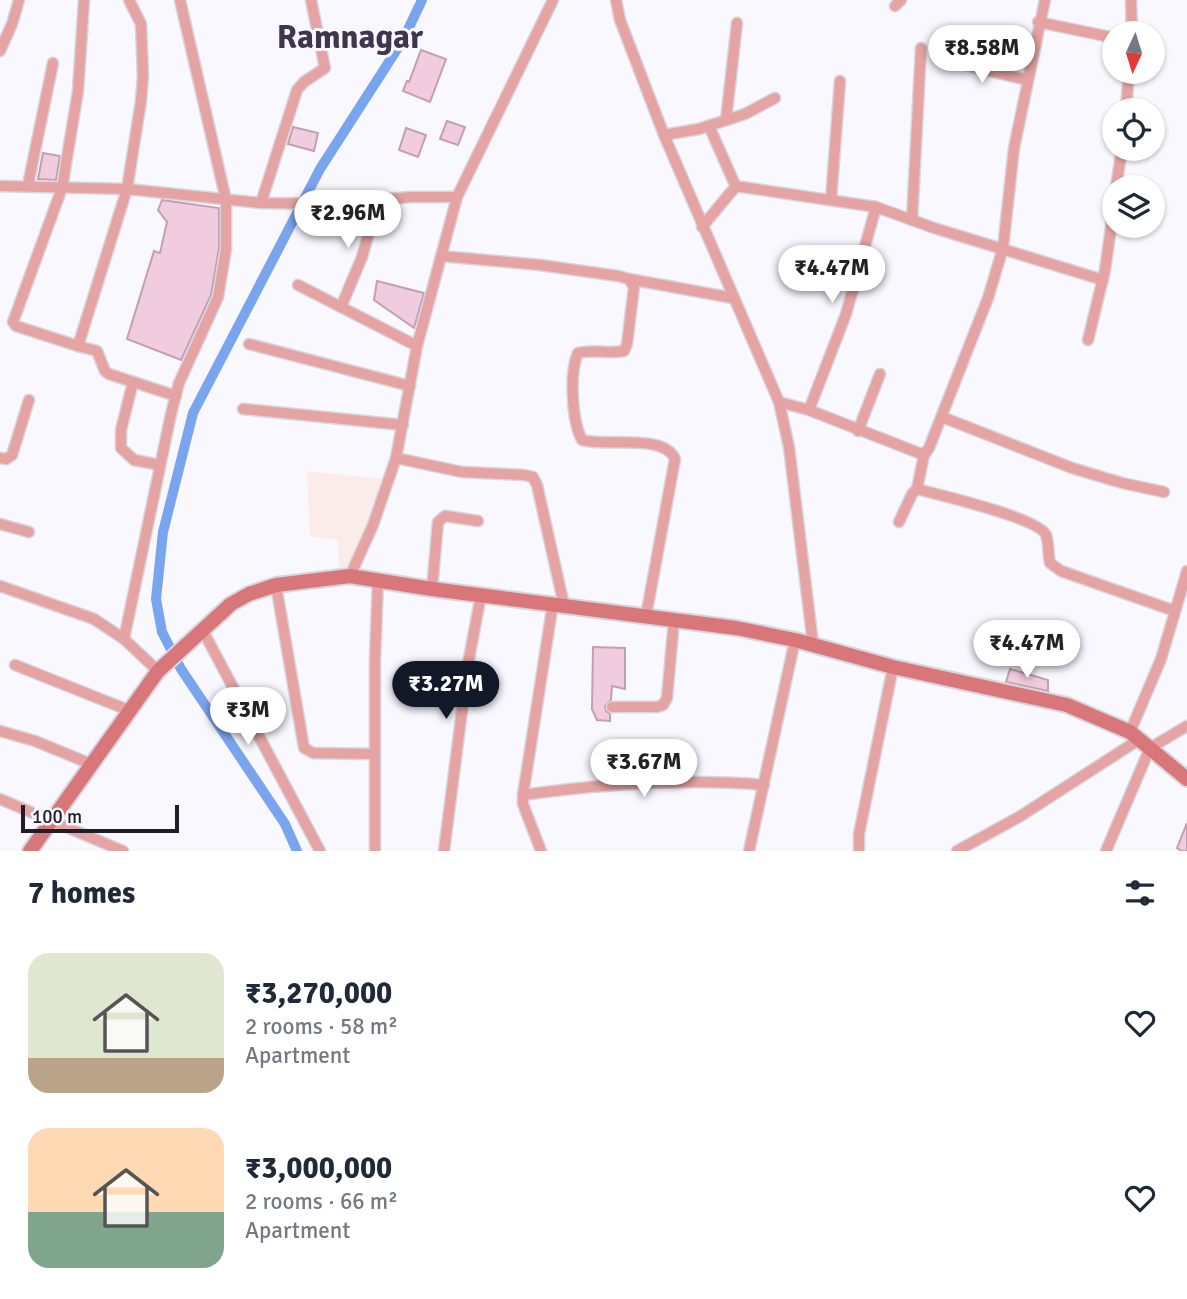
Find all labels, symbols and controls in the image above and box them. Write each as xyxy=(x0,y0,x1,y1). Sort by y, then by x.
district label: Ramnagar xyxy=(277,17,424,58)
north arrow xyxy=(1102,21,1166,84)
map controls xyxy=(1102,21,1165,238)
pin: ₹8.58M xyxy=(925,25,1039,85)
text: ₹8.58M xyxy=(944,33,1020,62)
button: locate xyxy=(1102,98,1165,161)
button: layers xyxy=(1102,175,1165,238)
pin: ₹2.96M xyxy=(291,190,405,250)
text: ₹2.96M xyxy=(310,198,386,227)
pin: ₹4.47M xyxy=(775,246,889,305)
text: ₹4.47M xyxy=(794,253,870,282)
pin: ₹4.47M xyxy=(970,620,1084,680)
text: ₹4.47M xyxy=(989,628,1065,657)
pin: ₹3.27M xyxy=(389,662,503,721)
text: ₹3.27M xyxy=(408,669,484,698)
pin: ₹3M xyxy=(214,688,282,747)
text: ₹3M xyxy=(226,695,270,724)
pin: ₹3.67M xyxy=(587,740,701,799)
text: ₹3.67M xyxy=(606,747,682,776)
scale bar xyxy=(21,802,178,834)
text: 100 m xyxy=(32,805,82,829)
icon: filters xyxy=(1121,874,1159,912)
text: 7 homes xyxy=(28,875,135,912)
text: ₹3,270,000 xyxy=(245,975,392,1012)
icon: home xyxy=(84,981,168,1065)
icon: heart xyxy=(1121,1004,1159,1042)
text: 2 rooms · 58 m² xyxy=(245,1012,398,1041)
text: Apartment xyxy=(245,1041,350,1070)
text: ₹3,000,000 xyxy=(245,1150,392,1187)
icon: home xyxy=(84,1156,168,1240)
icon: heart xyxy=(1121,1179,1159,1217)
text: 2 rooms · 66 m² xyxy=(245,1187,398,1216)
text: Apartment xyxy=(245,1216,350,1245)

